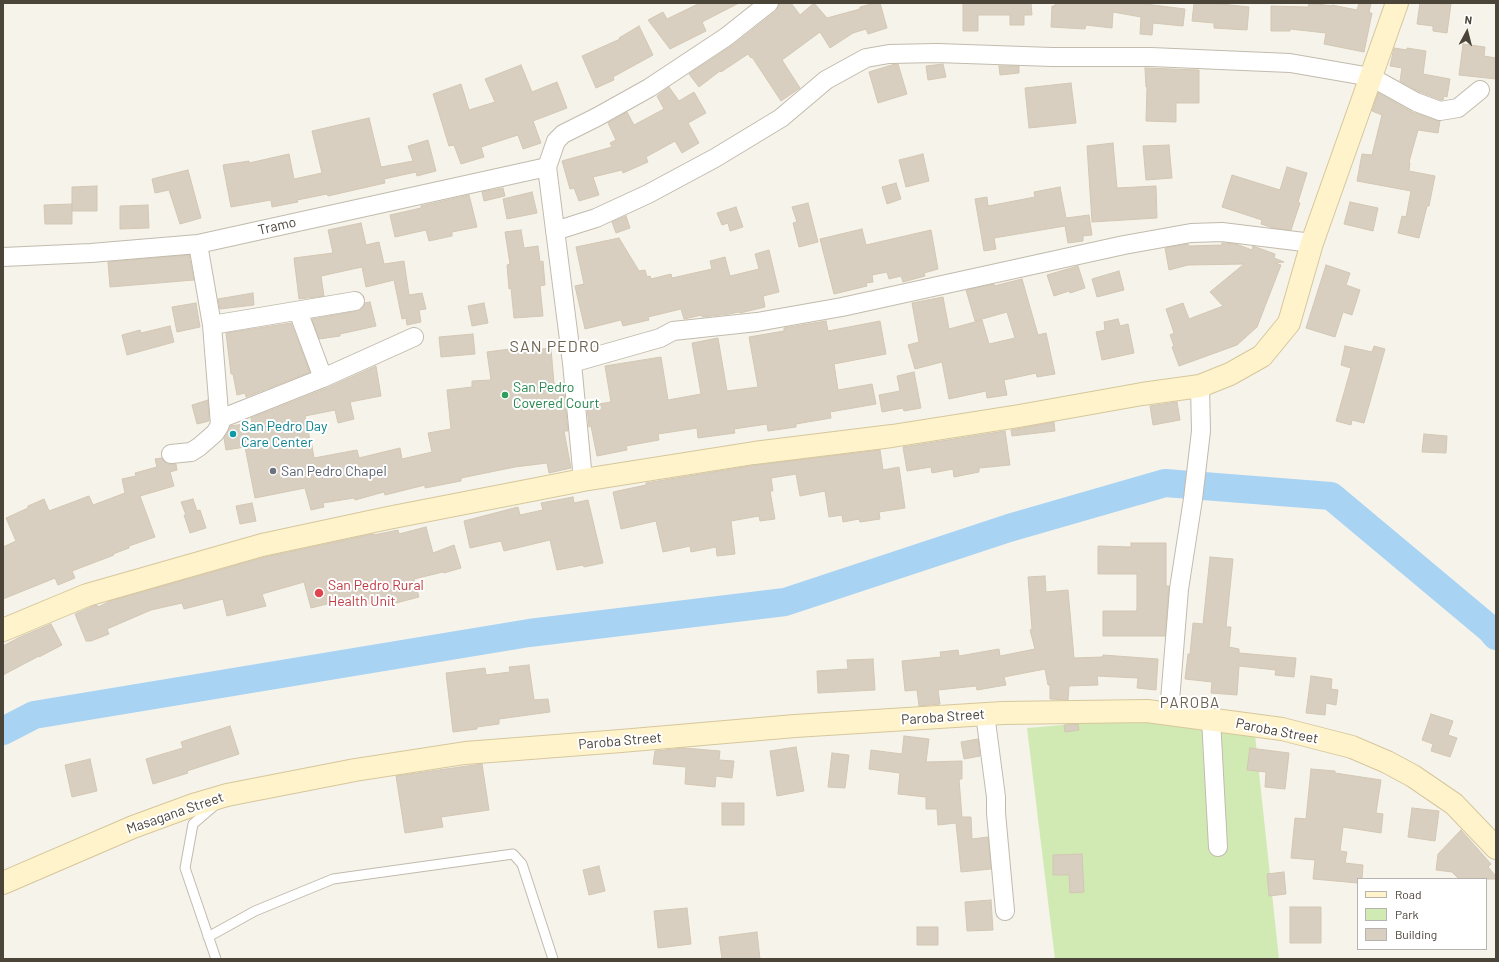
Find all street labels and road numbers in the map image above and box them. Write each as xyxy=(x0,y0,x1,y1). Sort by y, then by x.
street label: Tramo xyxy=(256,213,298,239)
street label: Paroba Street xyxy=(901,706,985,728)
street label: Paroba Street xyxy=(1234,715,1320,747)
street label: Paroba Street xyxy=(577,729,663,753)
street label: Masagana Street xyxy=(124,789,226,837)

